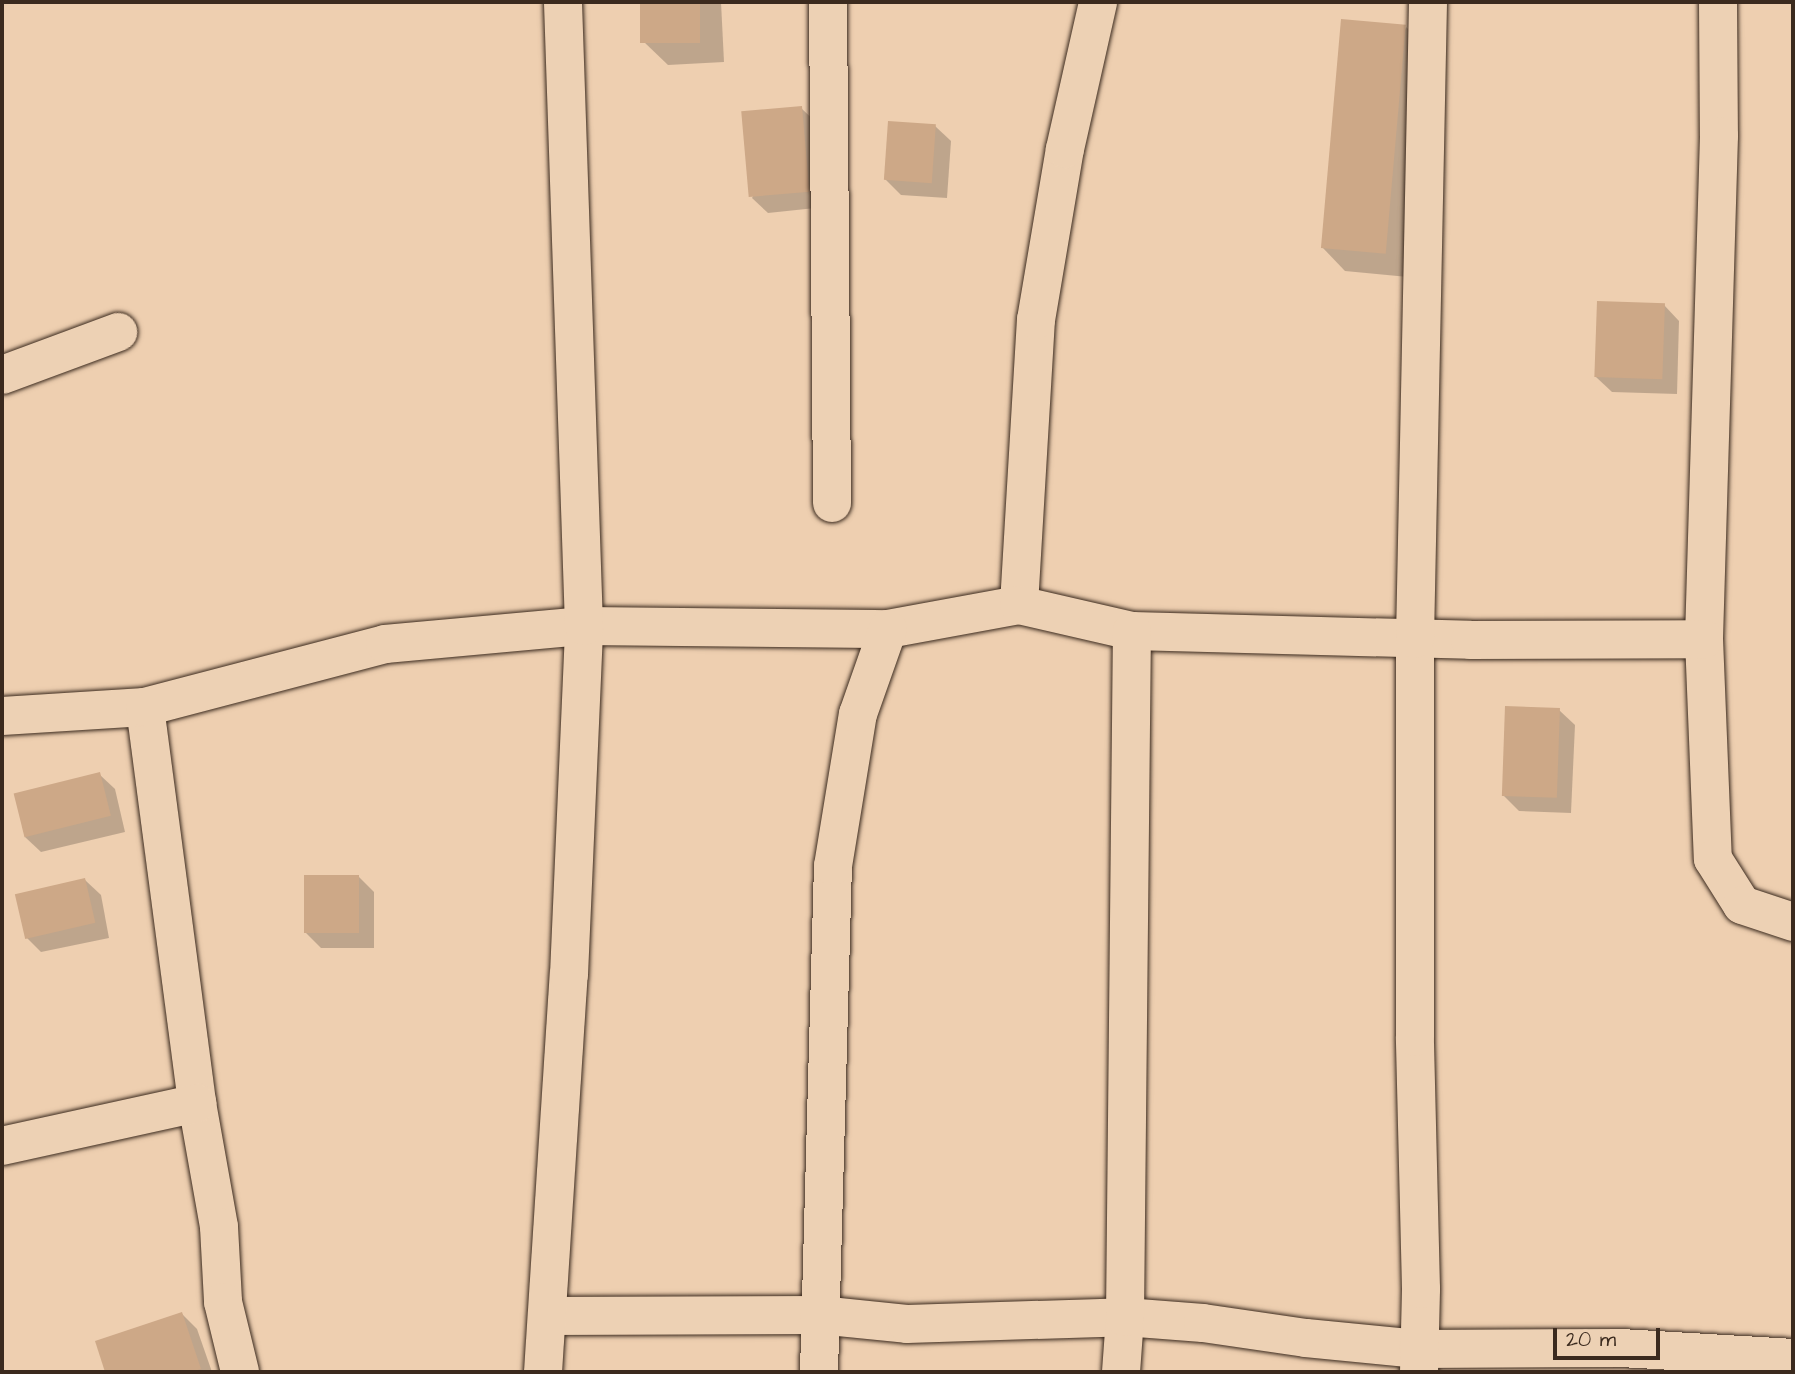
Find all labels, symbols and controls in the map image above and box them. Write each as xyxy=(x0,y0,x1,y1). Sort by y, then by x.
scale bar xyxy=(1557,1314,1664,1358)
text: 20 m xyxy=(1566,1325,1616,1354)

